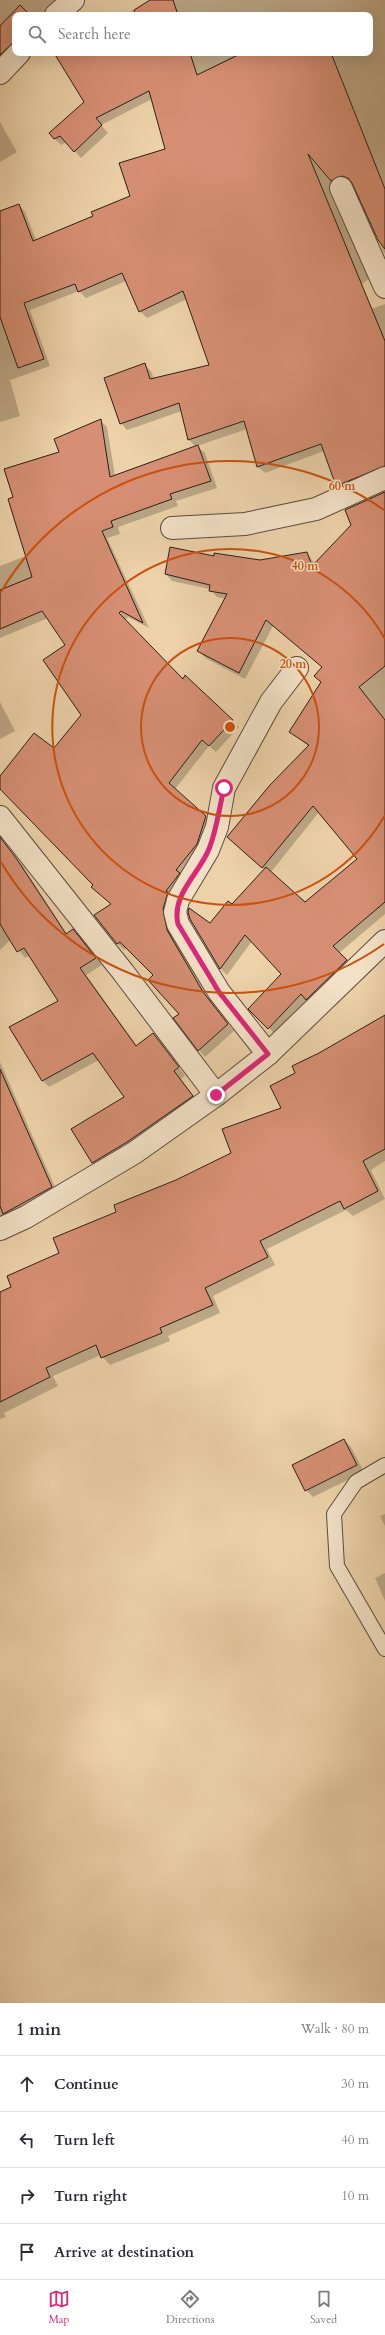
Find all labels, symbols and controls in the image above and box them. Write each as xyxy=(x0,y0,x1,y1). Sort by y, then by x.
search box xyxy=(12,12,373,56)
icon: search xyxy=(26,23,48,45)
text: Search here xyxy=(58,24,131,44)
text: 60 m xyxy=(329,478,356,494)
text: 40 m xyxy=(292,558,319,574)
text: 20 m xyxy=(280,656,307,672)
centre of rings xyxy=(223,720,237,734)
route start xyxy=(215,779,233,797)
route end xyxy=(207,1086,225,1104)
text: 1 min xyxy=(16,2018,61,2041)
text: Walk · 80 m xyxy=(301,2020,369,2038)
icon: ahead xyxy=(16,2073,38,2095)
text: Continue xyxy=(54,2074,119,2094)
text: 30 m xyxy=(341,2075,369,2093)
icon: left xyxy=(16,2129,38,2151)
text: Turn left xyxy=(54,2130,115,2150)
text: 40 m xyxy=(341,2131,369,2149)
icon: right xyxy=(16,2185,38,2207)
text: Turn right xyxy=(54,2186,127,2206)
text: 10 m xyxy=(341,2187,369,2205)
icon: arrive xyxy=(16,2241,38,2263)
text: Arrive at destination xyxy=(54,2242,194,2262)
tab: Map xyxy=(48,2288,70,2327)
tab: Directions xyxy=(166,2288,214,2327)
tab: Saved xyxy=(310,2288,337,2327)

